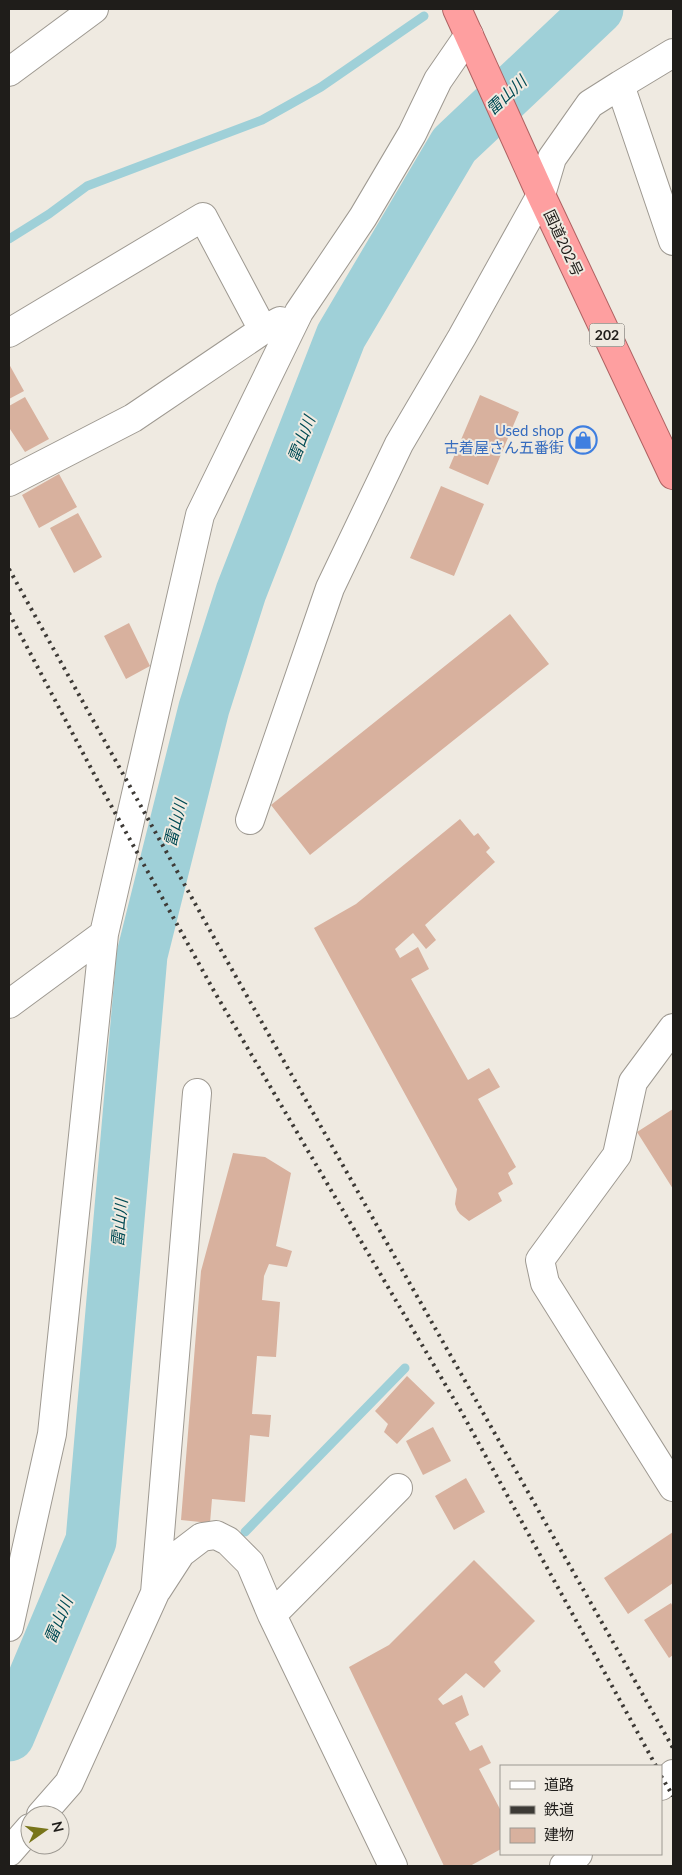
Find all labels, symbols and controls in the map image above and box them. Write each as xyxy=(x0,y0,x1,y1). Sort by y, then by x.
water label: 雷山川 xyxy=(482,70,531,118)
street label: 国道202号 xyxy=(541,207,587,279)
road number: 202 xyxy=(590,324,624,346)
water label: 雷山川 xyxy=(283,411,319,465)
place label: Used shop 古着屋さん五番街 xyxy=(444,421,564,456)
shop icon: Used shop 古着屋さん五番街 xyxy=(568,425,598,455)
water label: 雷山川 xyxy=(159,795,190,848)
water label: 雷山川 xyxy=(107,1196,130,1248)
water label: 雷山川 xyxy=(39,1592,76,1646)
legend xyxy=(500,1765,662,1855)
text: 道路 xyxy=(544,1775,574,1793)
text: 鉄道 xyxy=(544,1800,574,1818)
north arrow xyxy=(20,1805,70,1855)
text: N xyxy=(49,1819,68,1834)
text: 建物 xyxy=(544,1825,574,1843)

